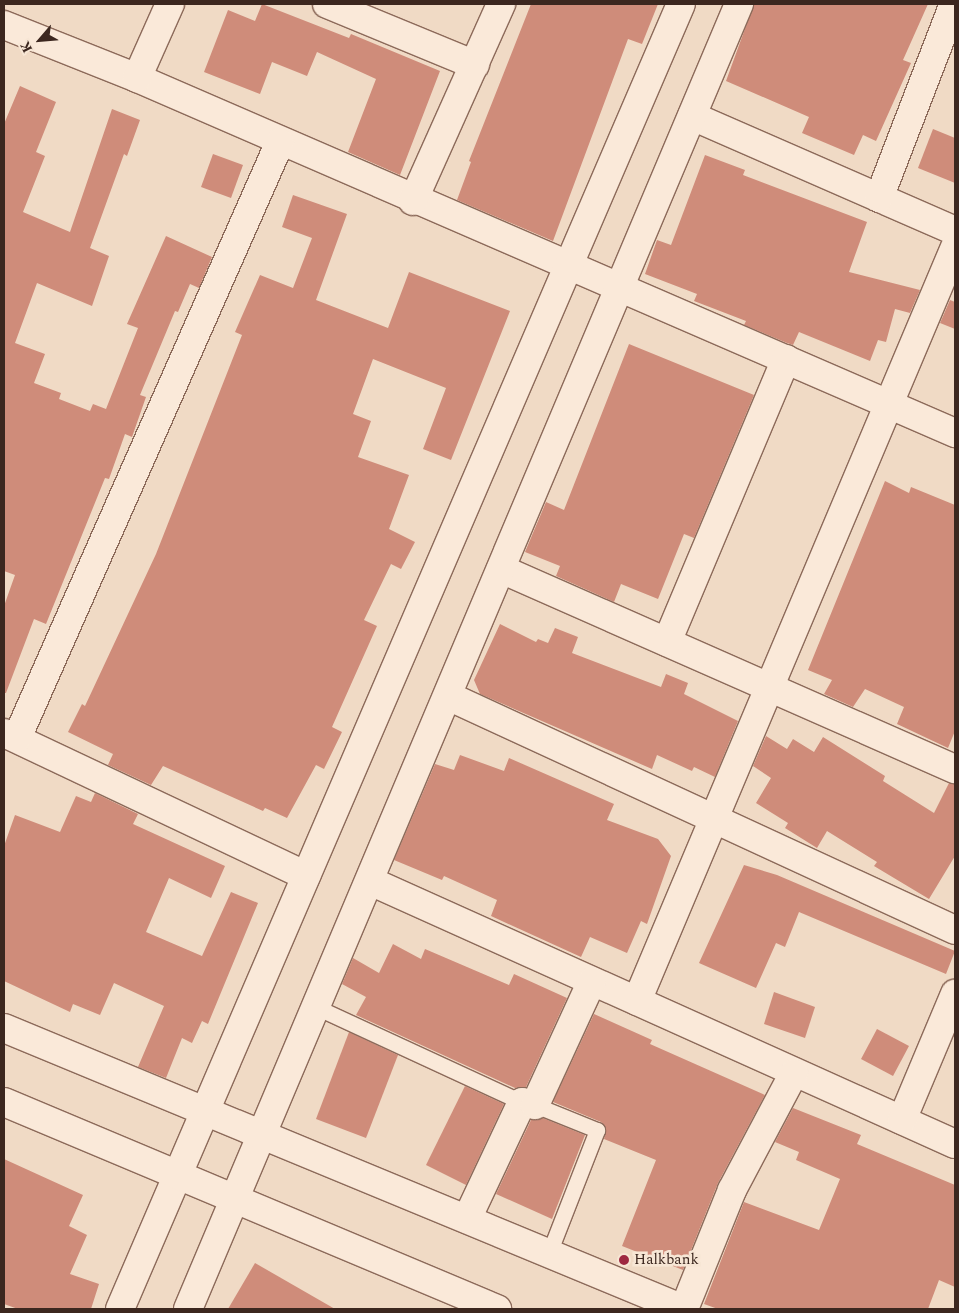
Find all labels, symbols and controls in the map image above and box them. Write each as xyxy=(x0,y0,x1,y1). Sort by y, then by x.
north arrow xyxy=(15,15,65,65)
text: K xyxy=(14,37,38,57)
place label: Halkbank xyxy=(634,1251,699,1269)
marker: Halkbank xyxy=(618,1254,630,1266)

